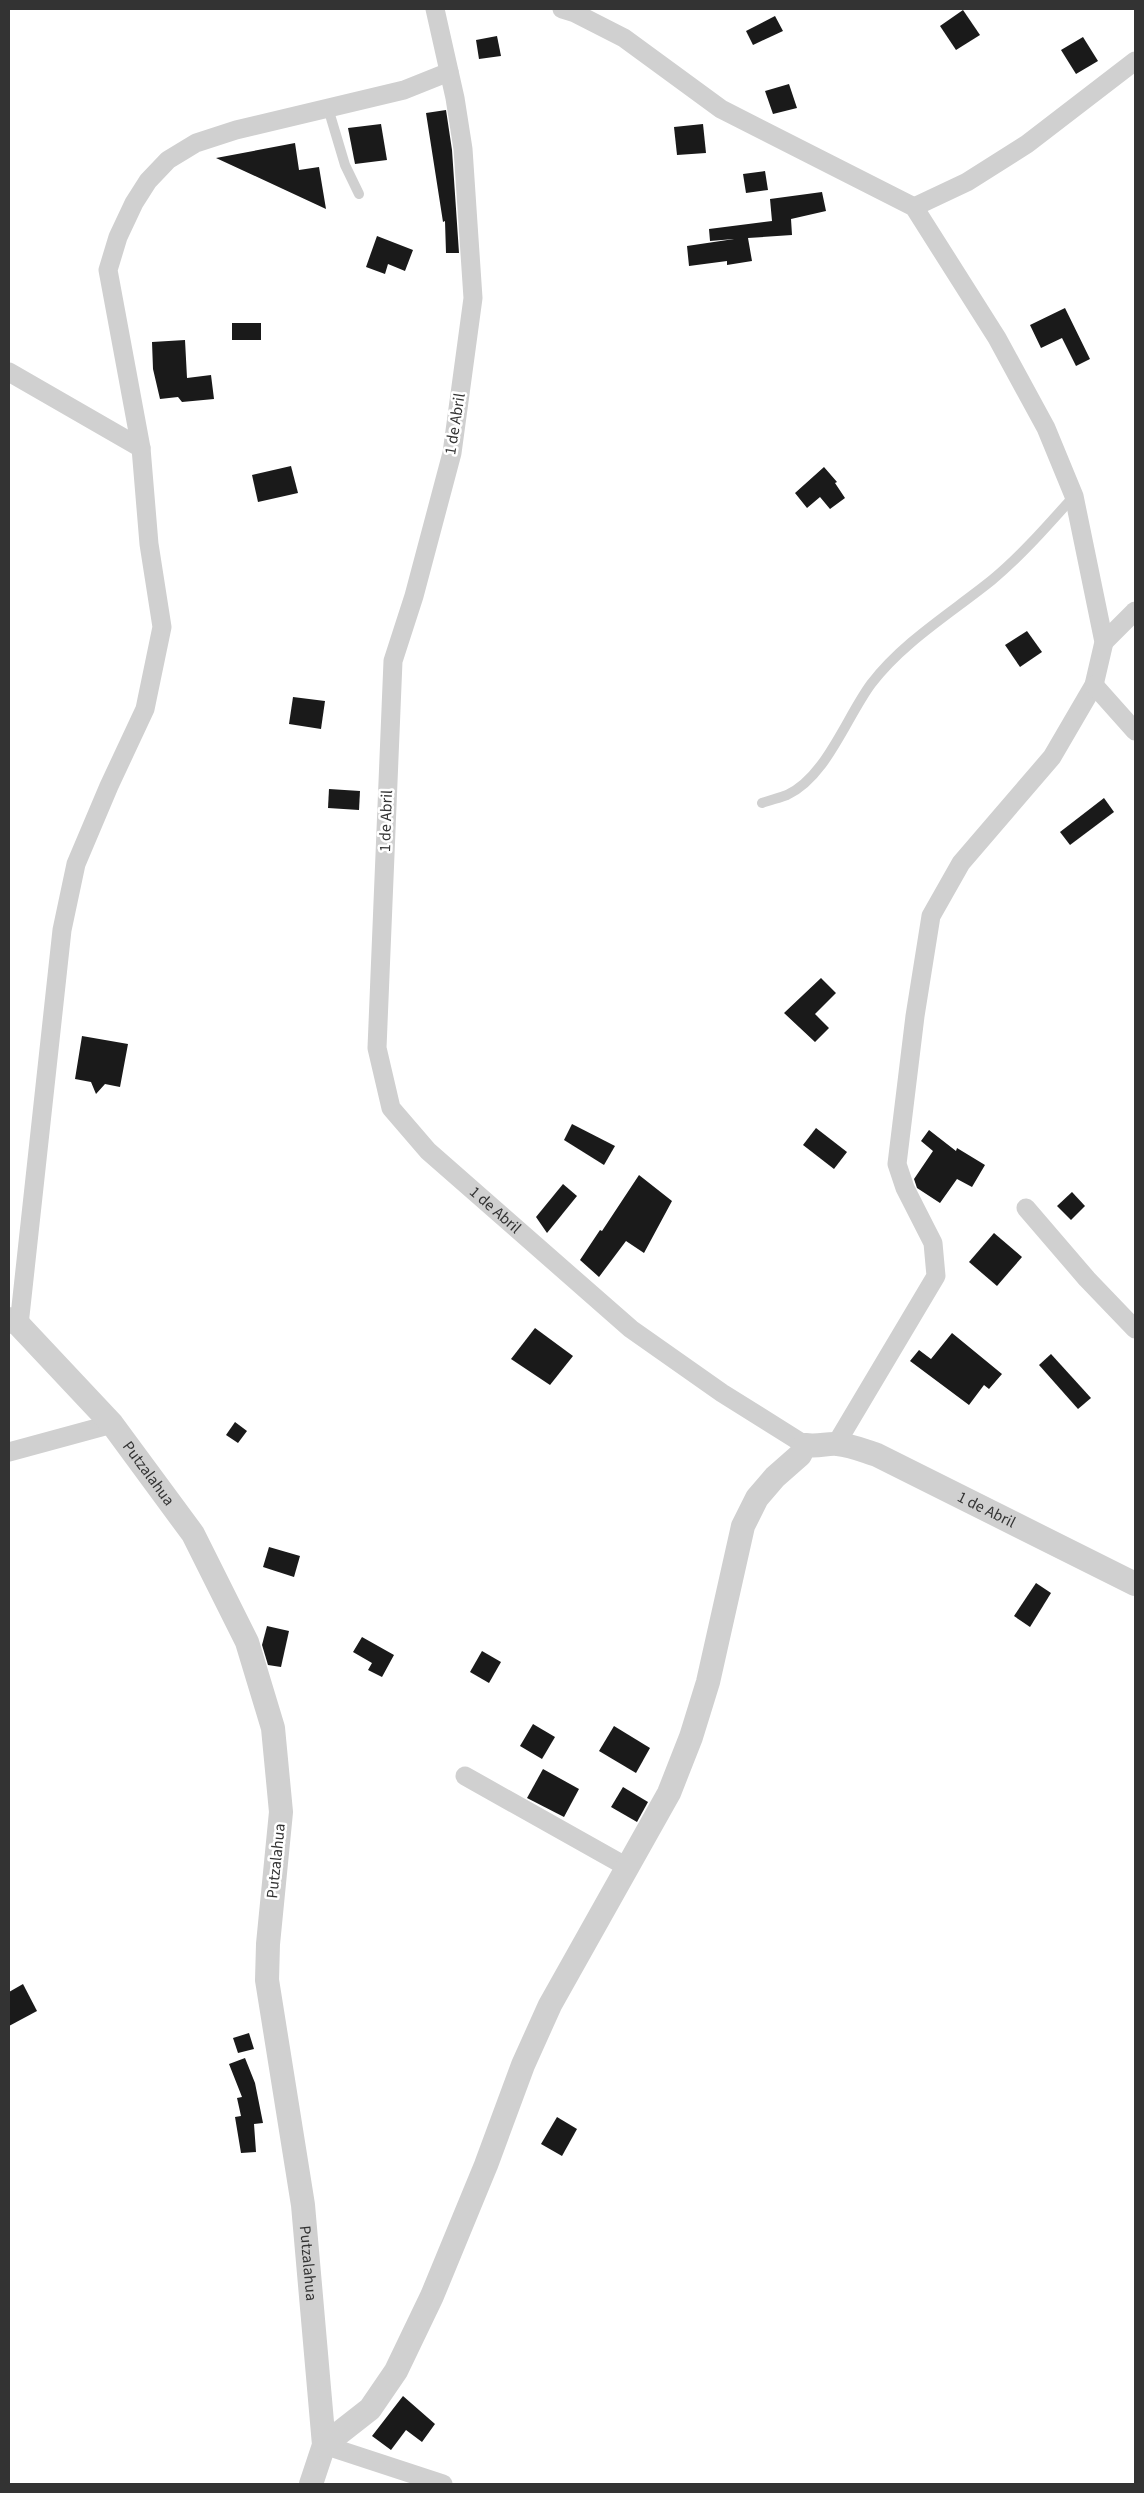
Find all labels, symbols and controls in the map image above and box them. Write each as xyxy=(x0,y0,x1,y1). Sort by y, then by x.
street label: 1 de Abril xyxy=(439,392,471,456)
street label: 1 de Abril xyxy=(374,789,398,853)
street label: 1 de Abril xyxy=(465,1181,526,1239)
street label: Putzalahua xyxy=(117,1437,180,1510)
street label: 1 de Abril xyxy=(954,1486,1019,1534)
street label: Putzalahua xyxy=(261,1822,291,1900)
street label: Putzalahua xyxy=(294,2225,322,2302)

